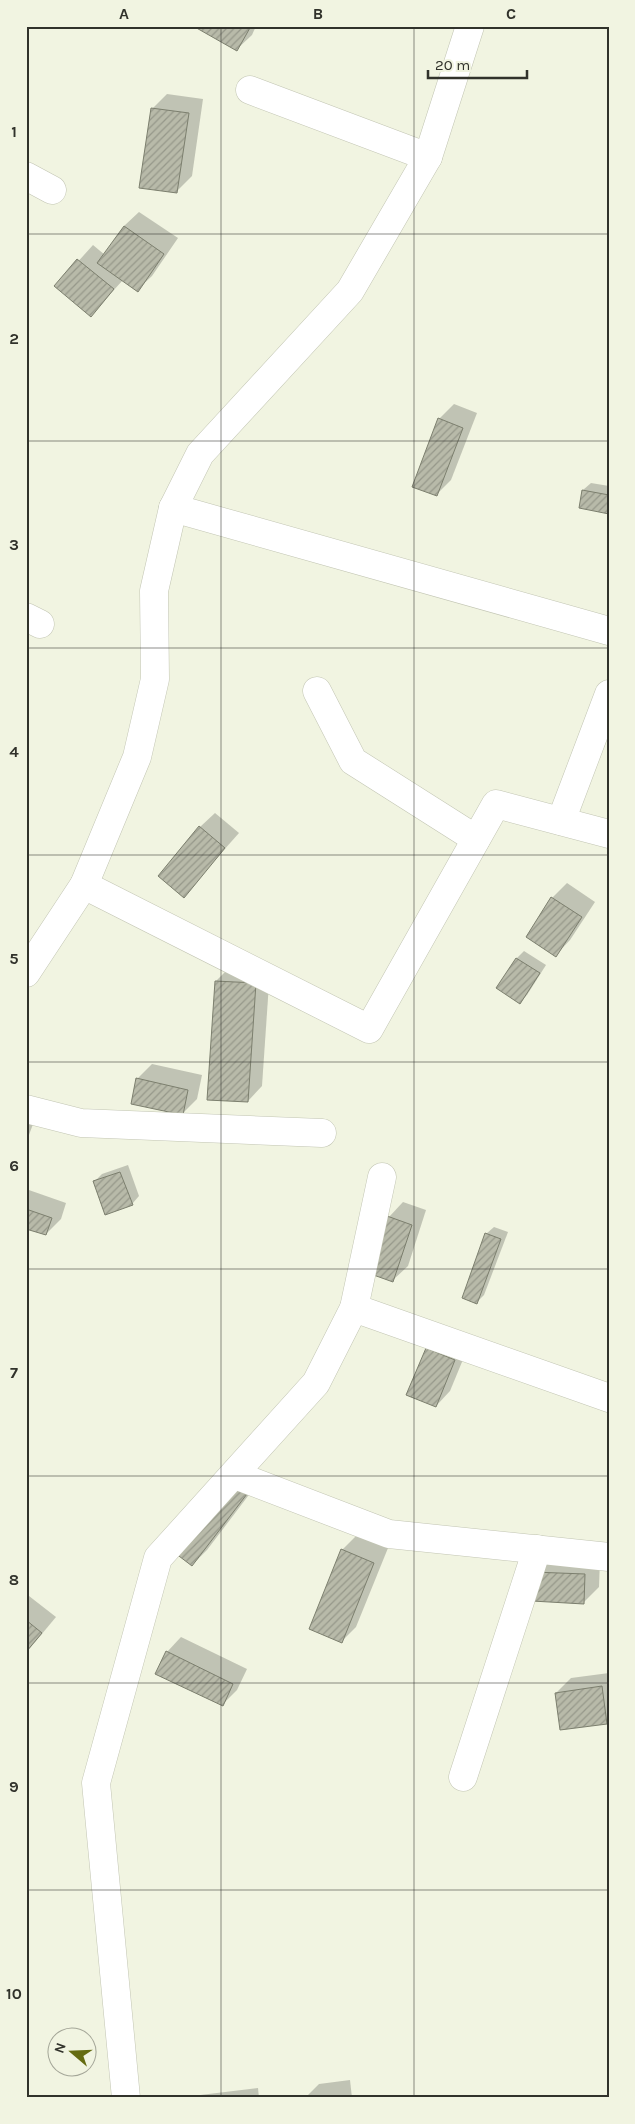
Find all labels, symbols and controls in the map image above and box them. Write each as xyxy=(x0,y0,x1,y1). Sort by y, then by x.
text: A xyxy=(119,4,129,23)
text: B xyxy=(313,4,323,23)
text: C xyxy=(506,4,516,23)
scale bar xyxy=(428,48,526,80)
text: 20 m xyxy=(435,56,470,74)
text: 1 xyxy=(11,122,17,141)
text: 2 xyxy=(9,329,19,348)
text: 3 xyxy=(9,535,19,554)
text: 4 xyxy=(9,742,19,761)
text: 5 xyxy=(9,949,19,968)
text: 6 xyxy=(9,1156,19,1175)
text: 7 xyxy=(10,1363,18,1382)
text: 8 xyxy=(9,1570,19,1589)
text: 9 xyxy=(9,1777,19,1796)
text: 10 xyxy=(6,1984,22,2003)
north arrow xyxy=(48,2026,98,2076)
text: N xyxy=(51,2040,70,2055)

